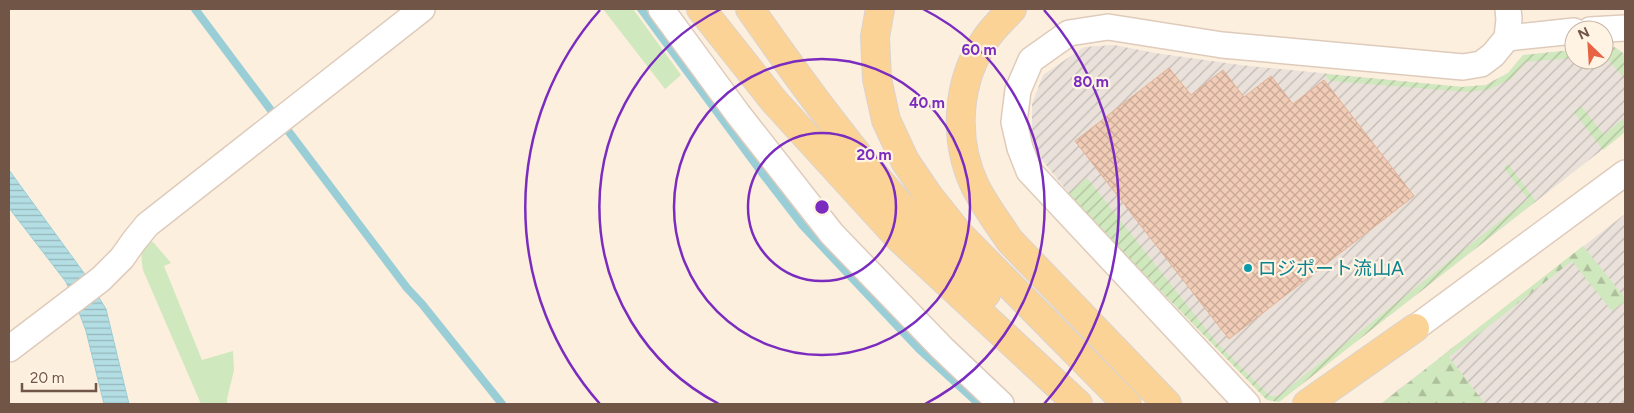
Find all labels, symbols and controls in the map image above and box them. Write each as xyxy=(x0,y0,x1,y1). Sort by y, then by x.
north arrow xyxy=(1564,20,1614,70)
text: N xyxy=(1575,24,1592,44)
text: 60 m xyxy=(961,41,997,59)
text: 80 m xyxy=(1073,73,1109,91)
text: 40 m xyxy=(909,94,945,112)
text: 20 m xyxy=(856,146,892,164)
centre of rings xyxy=(813,198,831,216)
place label: ロジポート流山A xyxy=(1258,257,1404,280)
marker: ロジポート流山A xyxy=(1242,262,1254,274)
scale bar xyxy=(22,360,96,392)
text: 20 m xyxy=(30,369,64,387)

